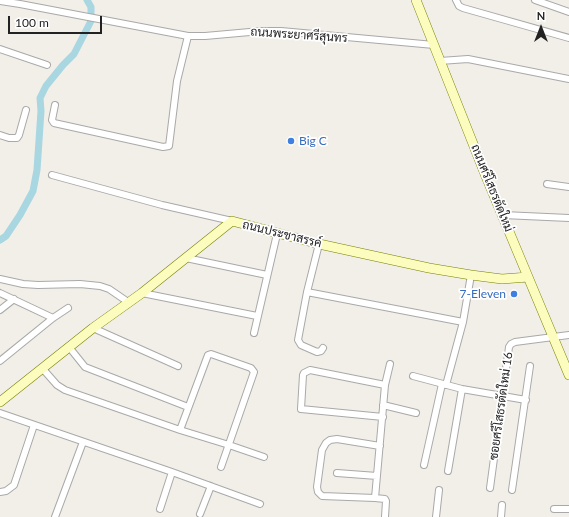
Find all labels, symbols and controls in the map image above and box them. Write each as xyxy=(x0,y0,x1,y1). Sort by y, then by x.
scale bar xyxy=(10,8,104,34)
north arrow xyxy=(521,8,561,48)
text: N xyxy=(537,9,545,22)
text: 100 m xyxy=(15,15,49,30)
street label: ถนนพระยาศรีสุนทร xyxy=(250,24,348,46)
place label: Big C xyxy=(299,134,327,148)
marker: Big C xyxy=(286,136,296,146)
street label: ถนนศรีโสธรตัดใหม่ xyxy=(468,142,516,234)
street label: ถนนประชาสรรค์ xyxy=(241,217,323,251)
place label: 7-Eleven xyxy=(460,287,506,301)
marker: 7-Eleven xyxy=(509,289,519,299)
street label: ซอยศรีโสธรตัดใหม่ 16 xyxy=(486,351,516,461)

